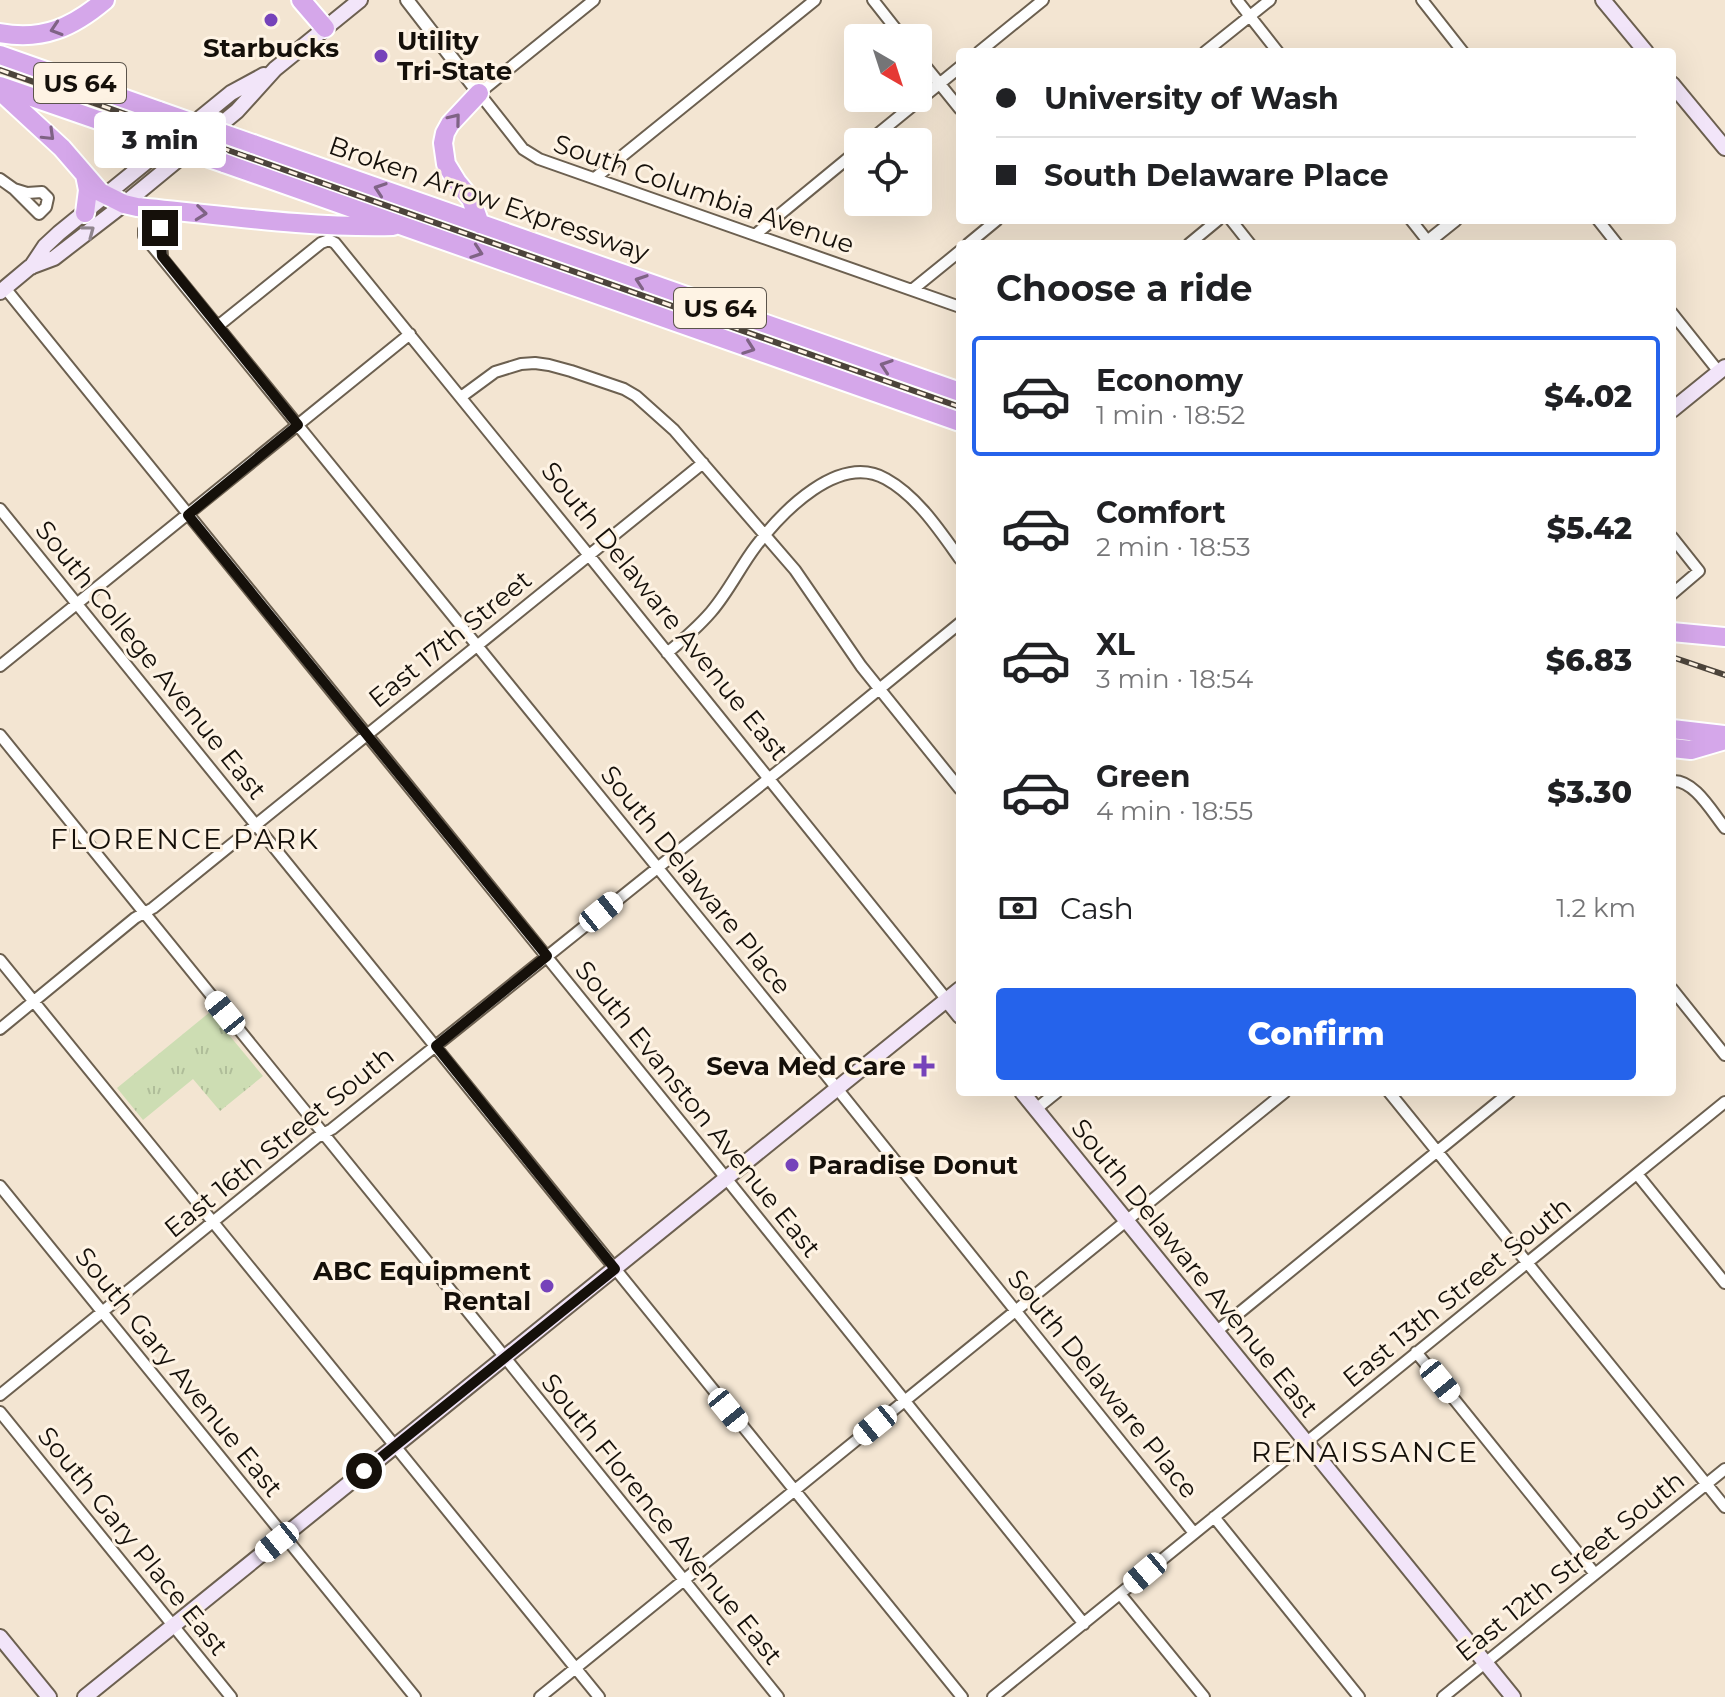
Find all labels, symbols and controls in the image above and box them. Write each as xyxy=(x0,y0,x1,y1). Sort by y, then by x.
marker: Starbucks xyxy=(262,11,280,29)
one-way arrow xyxy=(50,20,64,36)
north arrow xyxy=(844,24,932,112)
map controls xyxy=(844,24,932,216)
place label: Utility Tri-State xyxy=(397,25,512,87)
place label: Starbucks xyxy=(203,32,339,64)
marker: Utility Tri-State xyxy=(372,47,390,65)
road number: US 64 xyxy=(34,63,126,103)
text: University of Wash xyxy=(1044,80,1339,117)
callout: 3 min xyxy=(94,112,226,168)
one-way arrow xyxy=(445,114,460,128)
text: 3 min xyxy=(122,124,198,156)
one-way arrow xyxy=(40,126,54,140)
street label: South Columbia Avenue xyxy=(549,127,859,261)
button: locate xyxy=(844,128,932,216)
street label: Broken Arrow Expressway xyxy=(325,129,654,269)
text: South Delaware Place xyxy=(1044,157,1389,194)
one-way arrow xyxy=(374,182,388,199)
one-way arrow xyxy=(195,205,208,222)
route end xyxy=(142,210,178,246)
one-way arrow xyxy=(80,226,95,240)
one-way arrow xyxy=(470,242,484,259)
text: Choose a ride xyxy=(996,266,1253,310)
one-way arrow xyxy=(635,274,649,290)
road number: US 64 xyxy=(674,288,766,328)
one-way arrow xyxy=(741,338,755,355)
one-way arrow xyxy=(880,360,894,376)
icon: car xyxy=(1000,360,1072,432)
text: Economy xyxy=(1096,362,1243,399)
text: $4.02 xyxy=(1544,378,1632,415)
text: 1 min · 18:52 xyxy=(1096,399,1245,431)
street label: South Delaware Avenue East xyxy=(535,455,795,767)
icon: car xyxy=(1000,492,1072,564)
text: Comfort xyxy=(1096,494,1226,531)
text: $5.42 xyxy=(1547,510,1632,547)
street label: South College Avenue East xyxy=(29,514,273,806)
text: 2 min · 18:53 xyxy=(1096,531,1251,563)
street label: East 17th Street xyxy=(362,563,538,715)
icon: car xyxy=(1000,624,1072,696)
text: XL xyxy=(1096,626,1135,663)
text: $6.83 xyxy=(1546,642,1632,679)
text: 3 min · 18:54 xyxy=(1096,663,1253,695)
icon: car xyxy=(1000,756,1072,828)
text: Green xyxy=(1096,758,1190,795)
street label: South Delaware Place xyxy=(594,759,798,1001)
text: $3.30 xyxy=(1547,774,1632,811)
text: 4 min · 18:55 xyxy=(1096,795,1253,827)
district label: FLORENCE PARK xyxy=(50,822,320,856)
icon: cash xyxy=(996,886,1040,930)
car xyxy=(575,888,627,936)
text: Cash xyxy=(1060,890,1134,927)
text: 1.2 km xyxy=(1556,892,1636,924)
street label: South Evanston Avenue East xyxy=(568,954,828,1264)
car xyxy=(201,987,249,1039)
button: Confirm xyxy=(996,988,1636,1080)
street label: East 16th Street South xyxy=(158,1040,400,1244)
place label: Seva Med Care xyxy=(706,1050,906,1082)
marker: Seva Med Care xyxy=(913,1055,935,1077)
street label: South Delaware Avenue East xyxy=(1065,1112,1325,1424)
place label: Paradise Donut xyxy=(808,1149,1018,1181)
marker: Paradise Donut xyxy=(783,1156,801,1174)
street label: East 13th Street South xyxy=(1336,1190,1578,1394)
street label: South Gary Avenue East xyxy=(68,1241,290,1503)
place label: ABC Equipment Rental xyxy=(312,1255,531,1317)
street label: South Delaware Place xyxy=(1001,1263,1205,1505)
marker: ABC Equipment Rental xyxy=(538,1277,556,1295)
car xyxy=(1416,1355,1464,1407)
street label: South Florence Avenue East xyxy=(535,1367,789,1671)
car xyxy=(704,1384,752,1436)
car xyxy=(849,1401,901,1449)
street label: South Gary Place East xyxy=(31,1420,235,1662)
district label: RENAISSANCE xyxy=(1251,1435,1479,1469)
route start xyxy=(346,1453,382,1489)
street label: East 12th Street South xyxy=(1449,1464,1691,1668)
car xyxy=(251,1518,303,1566)
car xyxy=(1119,1548,1171,1598)

